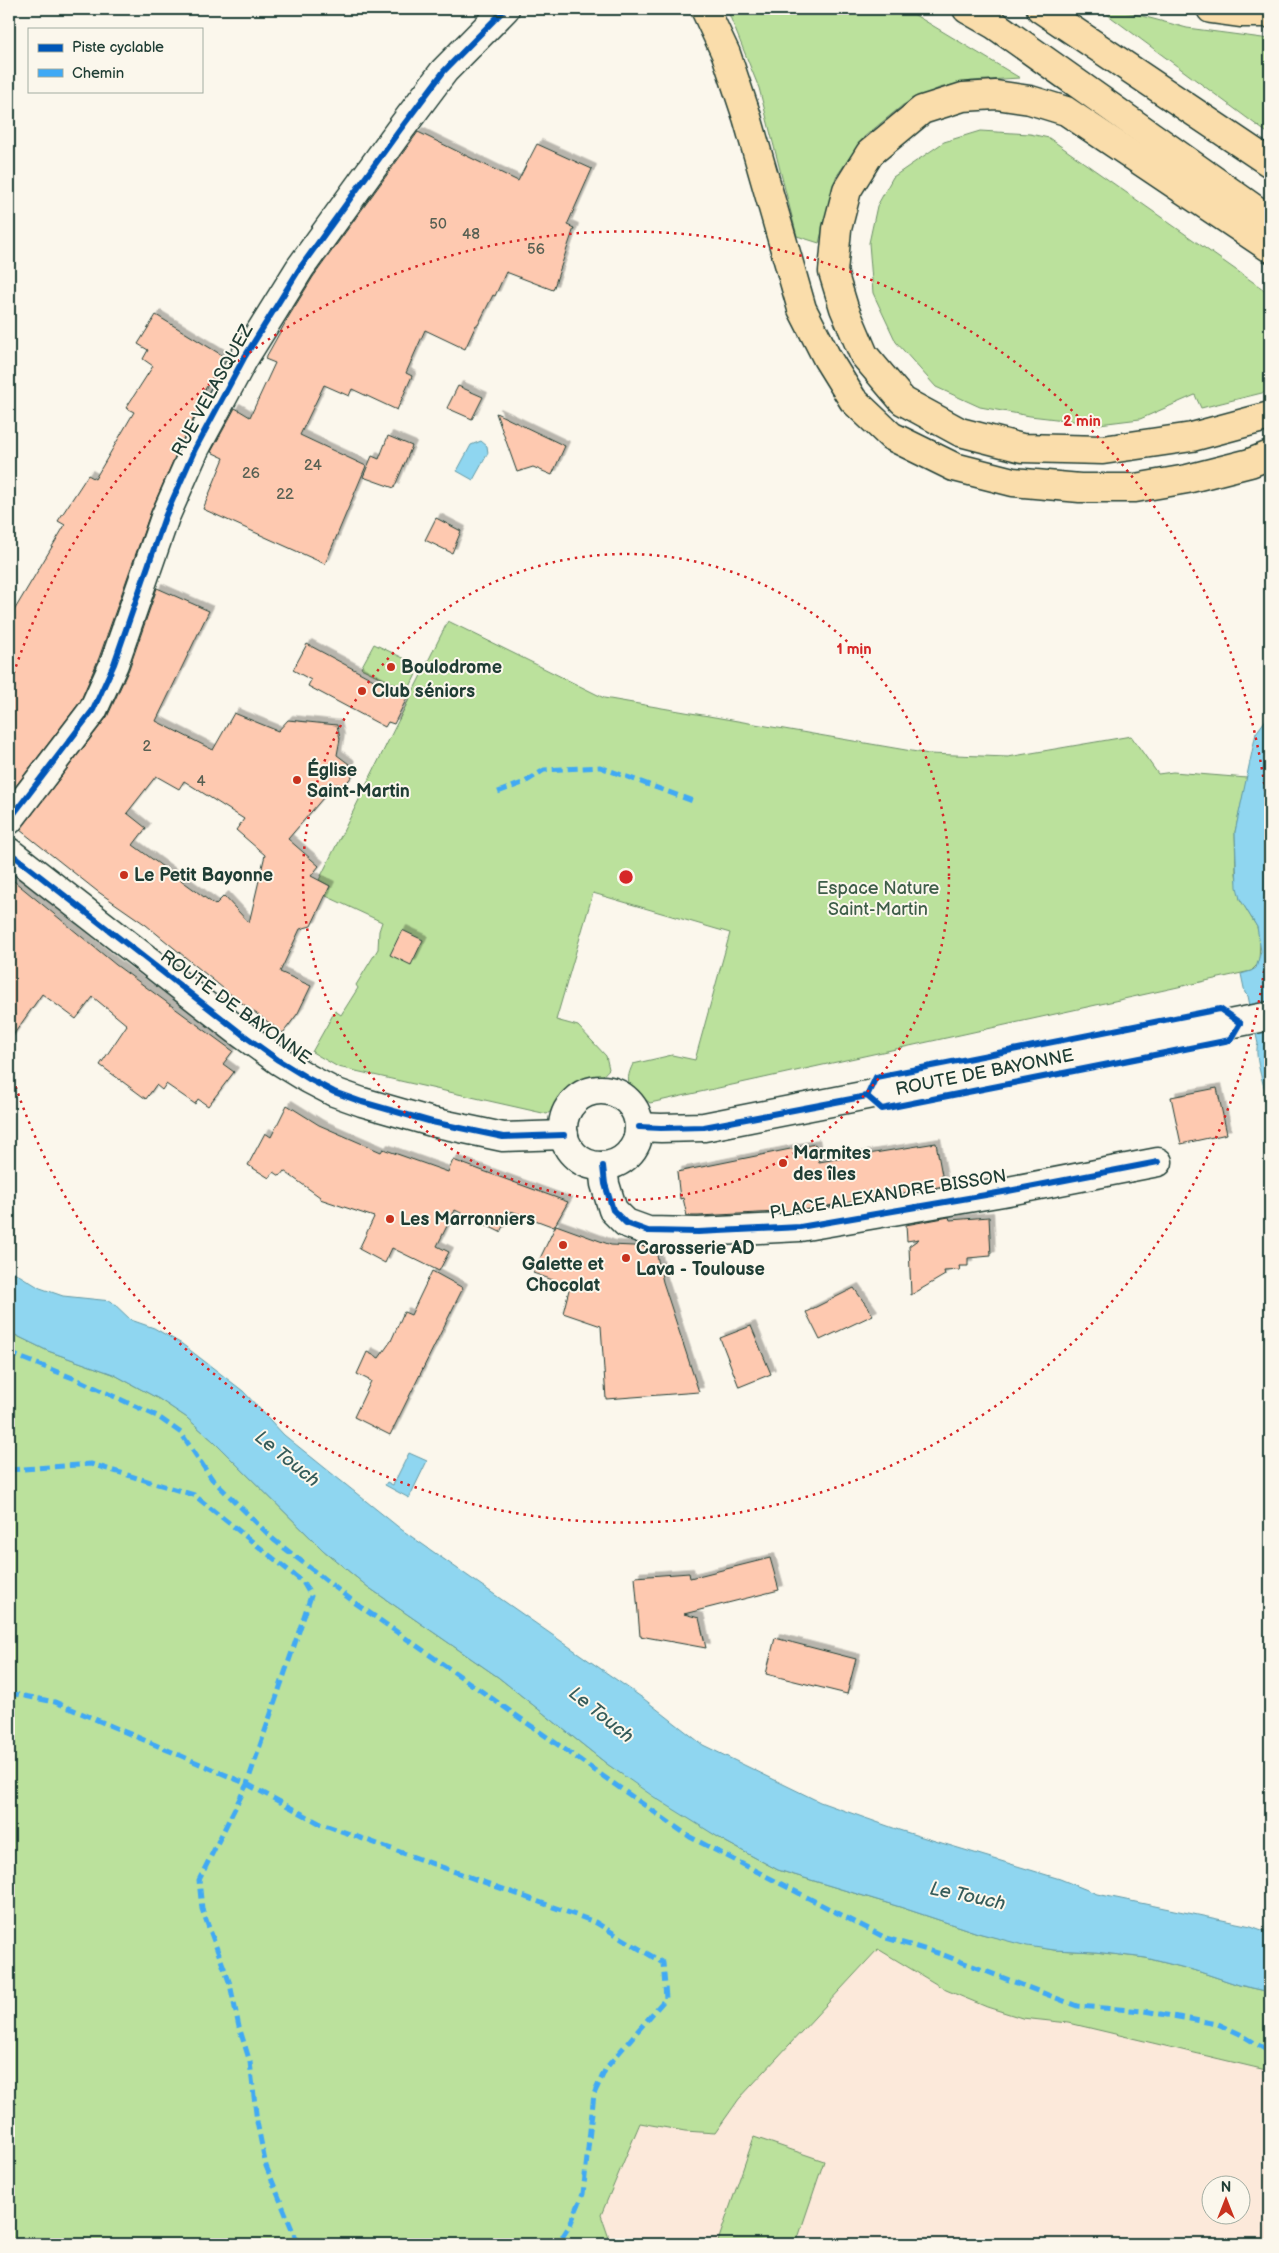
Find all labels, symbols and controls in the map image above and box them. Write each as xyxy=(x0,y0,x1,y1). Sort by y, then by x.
legend xyxy=(28,28,202,92)
text: Piste cyclable xyxy=(72,38,164,57)
text: Chemin xyxy=(72,64,124,83)
house number: 50 xyxy=(429,215,447,234)
house number: 48 xyxy=(462,225,480,244)
house number: 56 xyxy=(527,240,545,259)
street label: RUE VELASQUEZ xyxy=(168,321,257,460)
text: 2 min xyxy=(1063,412,1101,431)
house number: 24 xyxy=(304,456,322,475)
house number: 26 xyxy=(242,464,260,483)
house number: 22 xyxy=(276,485,294,504)
text: 1 min xyxy=(836,640,872,659)
place label: Boulodrome xyxy=(401,657,502,678)
marker: Boulodrome xyxy=(385,661,397,673)
place label: Club séniors xyxy=(372,681,475,702)
marker: Club séniors xyxy=(356,685,368,697)
house number: 2 xyxy=(143,737,152,756)
place label: Église Saint-Martin xyxy=(307,758,410,802)
house number: 4 xyxy=(196,772,206,791)
marker: Église Saint-Martin xyxy=(291,774,303,786)
place label: Le Petit Bayonne xyxy=(134,865,273,886)
centre of rings xyxy=(617,868,635,886)
marker: Le Petit Bayonne xyxy=(118,869,130,881)
park label: Espace Nature Saint-Martin xyxy=(817,878,940,920)
street label: ROUTE DE BAYONNE xyxy=(156,946,315,1069)
street label: ROUTE DE BAYONNE xyxy=(894,1045,1076,1100)
place label: Marmites des îles xyxy=(793,1143,871,1185)
marker: Marmites des îles xyxy=(777,1157,789,1169)
street label: PLACE ALEXANDRE BISSON xyxy=(768,1165,1008,1224)
place label: Les Marronniers xyxy=(400,1209,535,1230)
marker: Les Marronniers xyxy=(384,1213,396,1225)
place label: Carosserie AD Lava - Toulouse xyxy=(636,1238,765,1280)
marker: Galette et Chocolat xyxy=(557,1239,569,1251)
marker: Carosserie AD Lava - Toulouse xyxy=(620,1252,632,1264)
place label: Galette et Chocolat xyxy=(522,1254,604,1296)
water label: Le Touch xyxy=(250,1426,324,1492)
water label: Le Touch xyxy=(564,1682,638,1748)
water label: Le Touch xyxy=(928,1877,1008,1916)
north arrow xyxy=(1202,2176,1252,2226)
text: N xyxy=(1221,2179,1231,2196)

